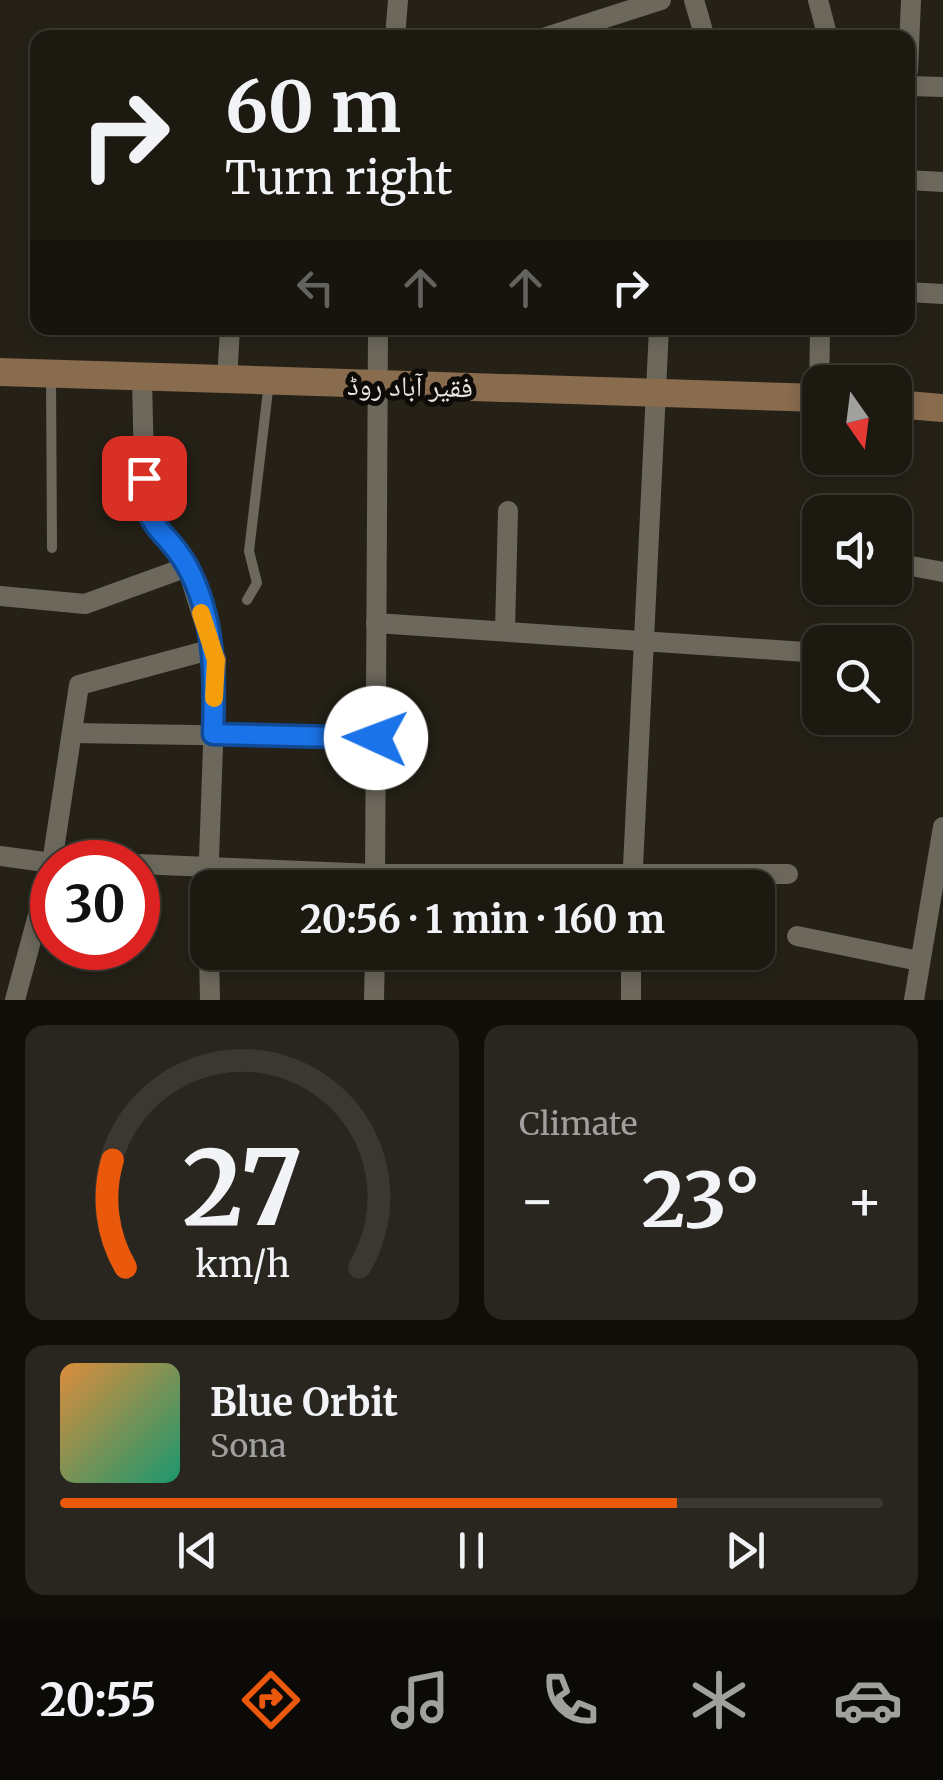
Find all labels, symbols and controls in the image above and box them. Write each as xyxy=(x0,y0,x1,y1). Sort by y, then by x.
text: 60 m xyxy=(225,63,401,151)
icon: right xyxy=(60,70,190,200)
text: Turn right xyxy=(225,150,453,206)
icon: left xyxy=(288,260,343,315)
icon: ahead xyxy=(393,260,448,315)
icon: ahead xyxy=(498,260,553,315)
icon: right xyxy=(603,260,658,315)
north arrow xyxy=(802,365,912,475)
map controls xyxy=(802,365,912,735)
street label: فقیر آباد روڈ xyxy=(347,367,473,405)
pin xyxy=(102,436,187,521)
icon: arrive xyxy=(117,451,172,506)
button: sound xyxy=(802,495,912,605)
button: search xyxy=(802,625,912,735)
position arrow xyxy=(324,686,428,790)
speed limit sign: 30 xyxy=(30,840,160,970)
text: 20:56 · 1 min · 160 m xyxy=(300,896,665,943)
text: Climate xyxy=(519,1104,637,1144)
text: 27 xyxy=(182,1123,302,1253)
text: 23° xyxy=(642,1153,760,1247)
text: − xyxy=(519,1166,556,1235)
text: + xyxy=(846,1166,883,1235)
text: km/h xyxy=(195,1242,289,1287)
text: Blue Orbit xyxy=(210,1379,398,1426)
text: Sona xyxy=(210,1426,286,1466)
icon: previous xyxy=(170,1523,225,1578)
icon: pause xyxy=(444,1523,499,1578)
icon: next xyxy=(718,1523,773,1578)
icon: directions xyxy=(236,1665,306,1735)
icon: music xyxy=(385,1665,455,1735)
icon: phone xyxy=(535,1665,605,1735)
icon: climate xyxy=(684,1665,754,1735)
icon: car xyxy=(833,1665,903,1735)
text: 20:55 xyxy=(40,1672,156,1728)

